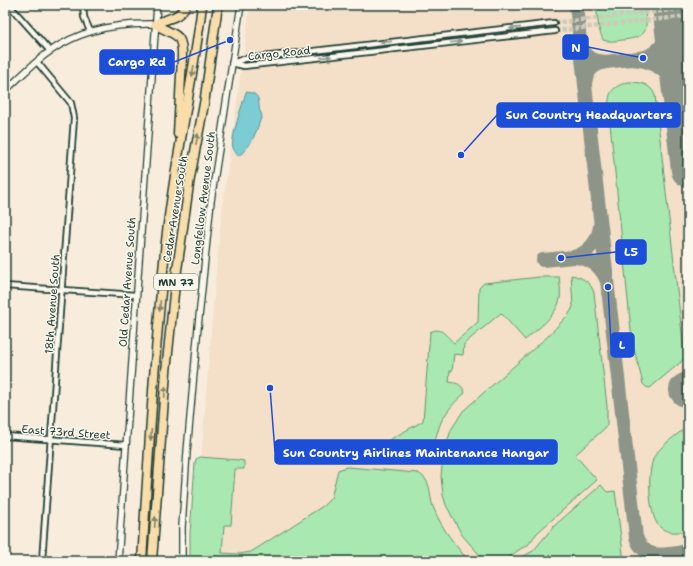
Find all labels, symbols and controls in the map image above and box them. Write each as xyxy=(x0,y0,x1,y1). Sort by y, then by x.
one-way arrow xyxy=(509,25,521,31)
callout: N xyxy=(563,35,588,59)
one-way arrow xyxy=(380,39,392,46)
one-way arrow xyxy=(450,39,462,45)
text: N xyxy=(571,40,581,56)
street label: Cargo Road xyxy=(247,43,311,64)
callout: Cargo Rd xyxy=(100,50,174,74)
text: Cargo Rd xyxy=(108,54,166,70)
one-way arrow xyxy=(320,54,333,60)
one-way arrow xyxy=(190,65,196,77)
callout: Sun Country Headquarters xyxy=(497,103,680,127)
text: Sun Country Headquarters xyxy=(506,107,672,123)
street label: Longfellow Avenue South xyxy=(188,130,219,266)
one-way arrow xyxy=(195,133,201,145)
street label: Cedar Avenue South xyxy=(160,154,191,264)
street label: Old Cedar Avenue South xyxy=(115,216,140,347)
callout: L5 xyxy=(616,240,646,264)
text: L5 xyxy=(624,244,638,260)
street label: 18th Avenue South xyxy=(42,253,63,355)
road number: MN 77 xyxy=(154,274,198,290)
one-way arrow xyxy=(157,300,164,312)
callout: L xyxy=(611,333,634,357)
text: L xyxy=(619,337,626,353)
one-way arrow xyxy=(161,386,168,398)
street label: East 73rd Street xyxy=(21,422,111,443)
one-way arrow xyxy=(147,429,154,441)
callout: Sun Country Airlines Maintenance Hangar xyxy=(275,440,557,464)
text: Sun Country Airlines Maintenance Hangar xyxy=(283,445,550,461)
one-way arrow xyxy=(152,516,159,528)

